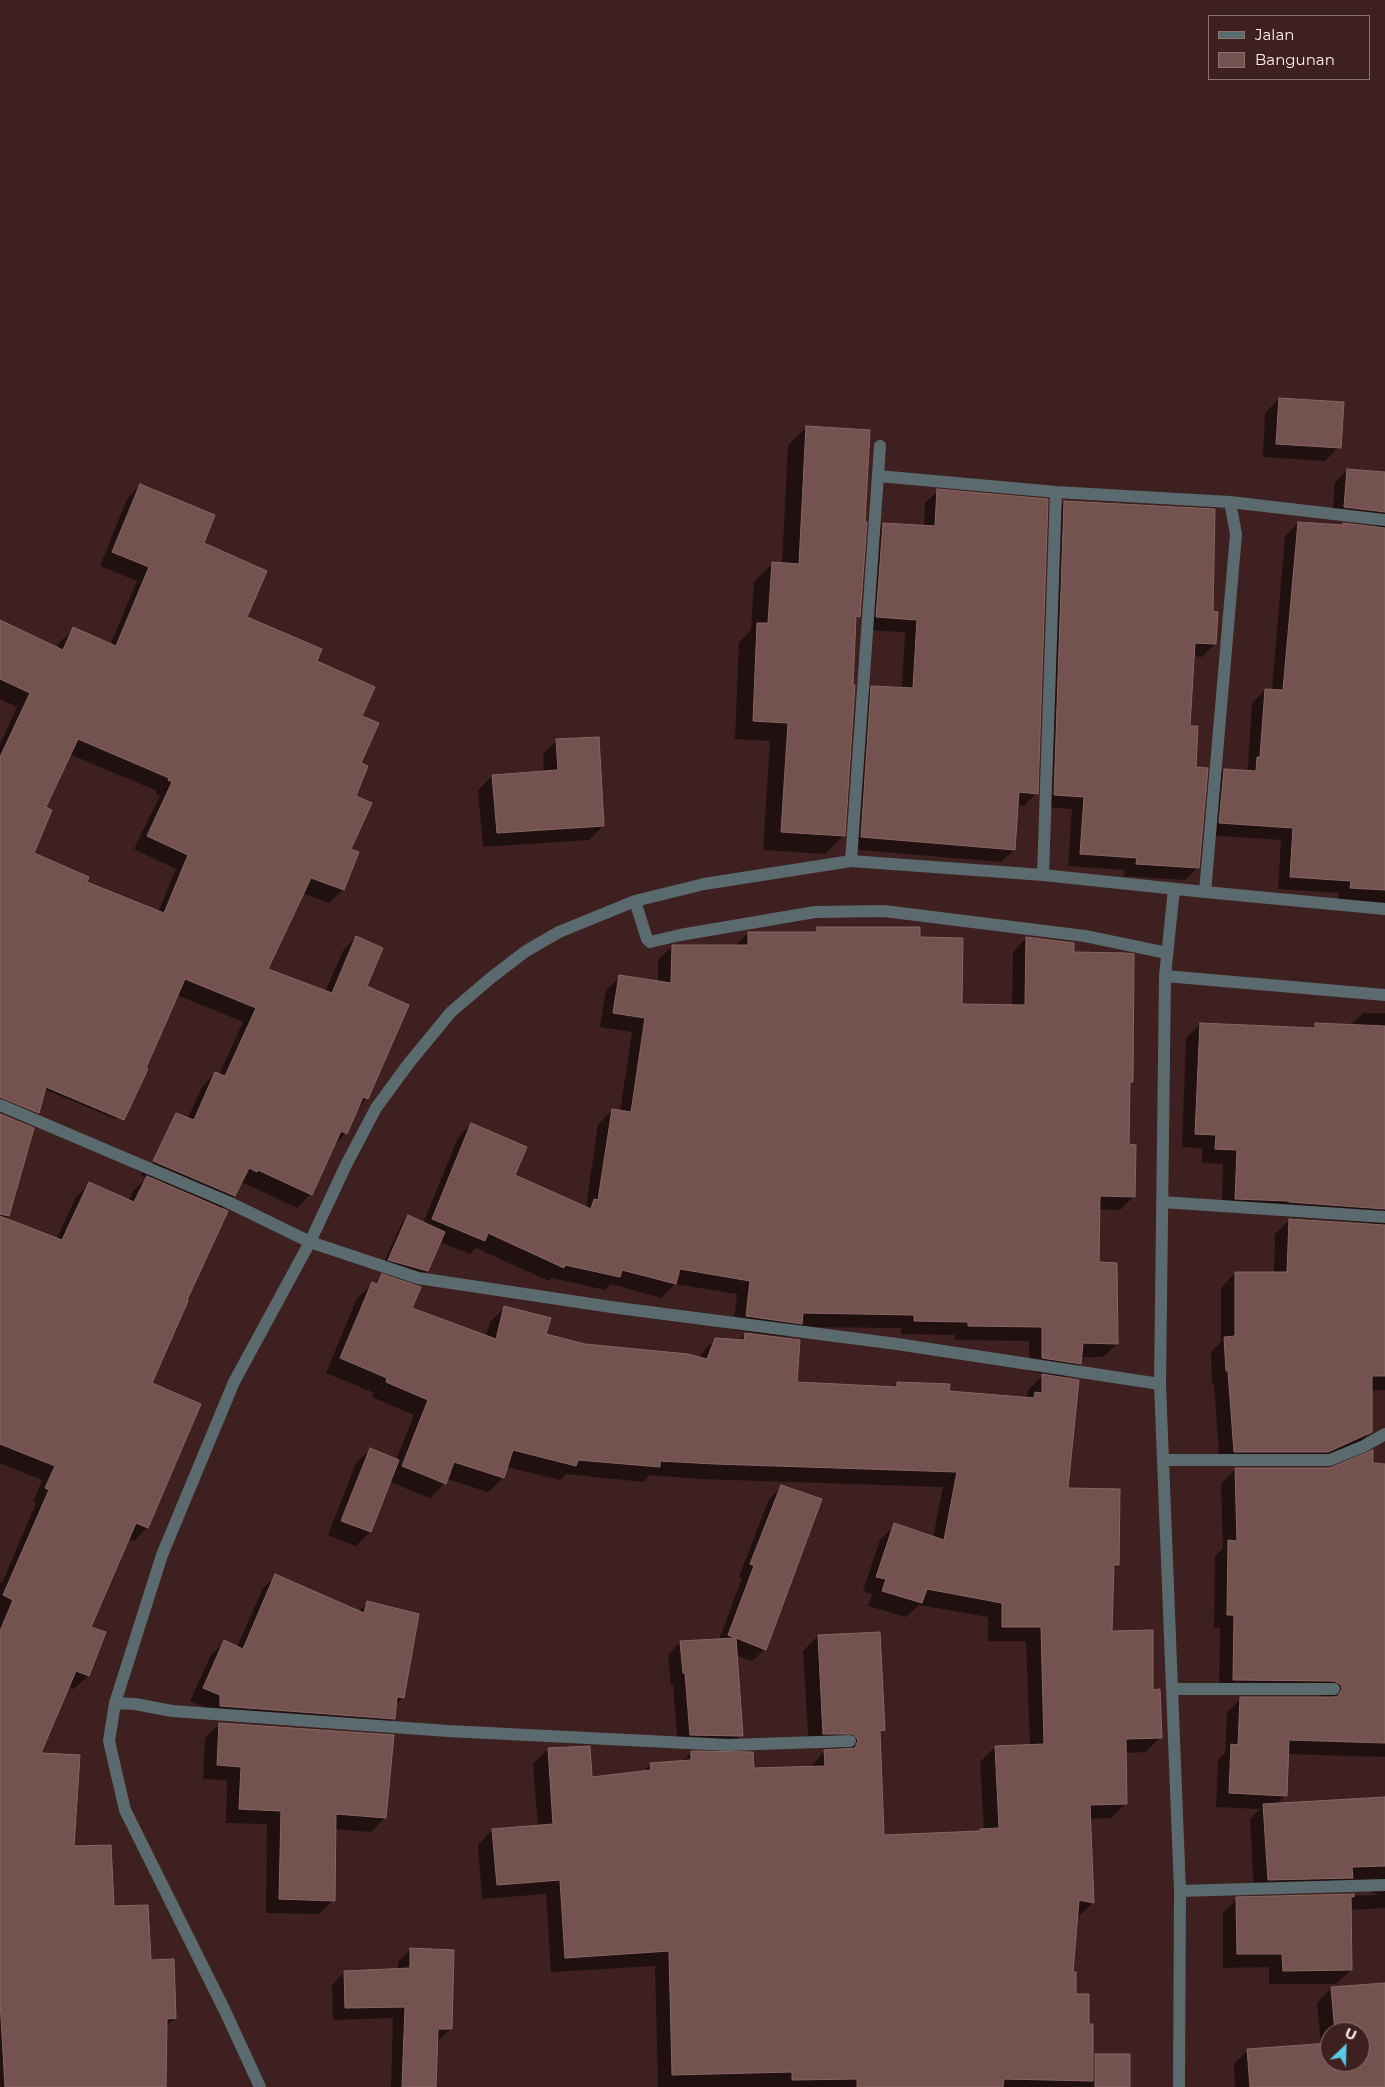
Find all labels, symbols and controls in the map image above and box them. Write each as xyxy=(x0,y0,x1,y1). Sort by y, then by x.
legend xyxy=(1208,15,1370,80)
text: Jalan xyxy=(1255,25,1294,44)
text: Bangunan xyxy=(1255,50,1335,69)
north arrow xyxy=(1320,2022,1370,2072)
text: U xyxy=(1342,2024,1359,2045)

